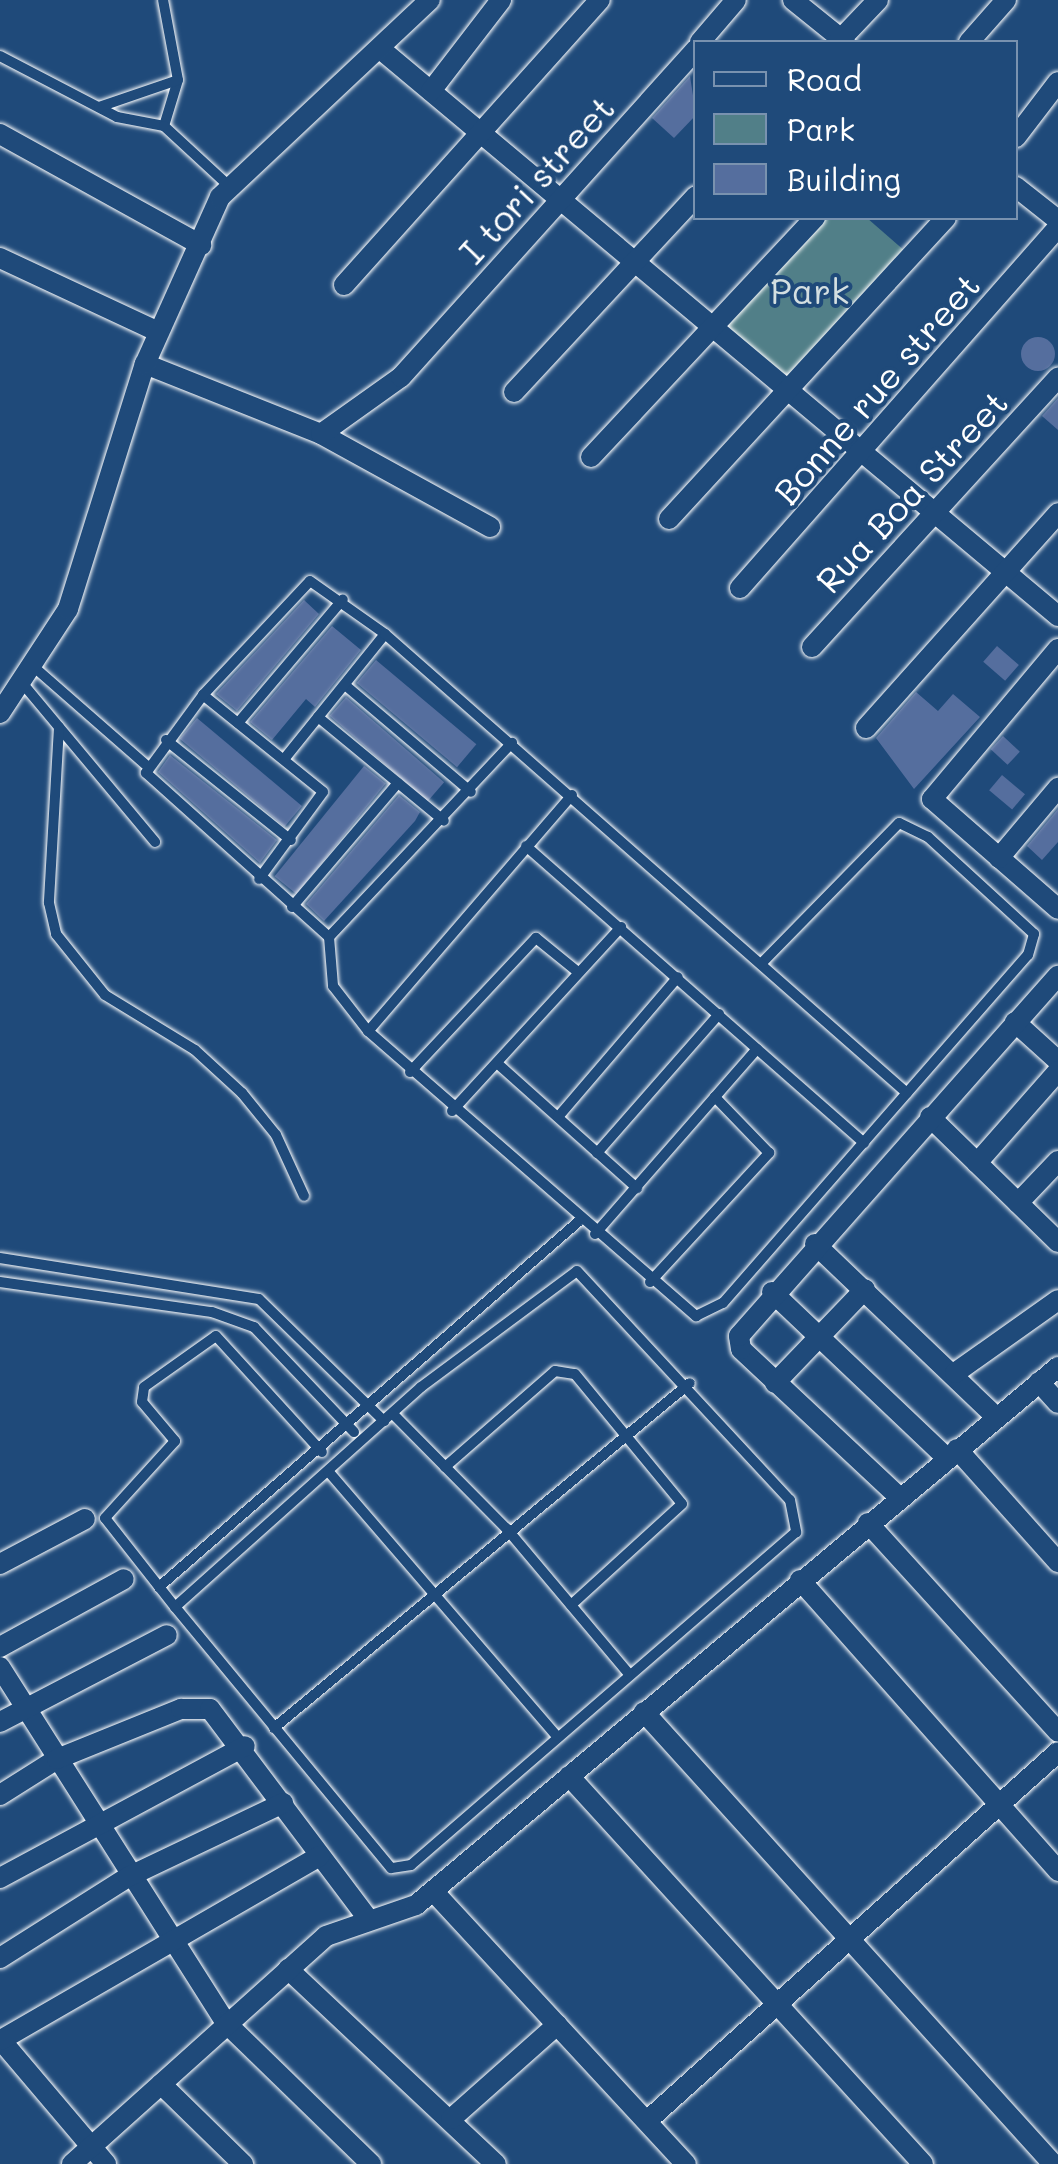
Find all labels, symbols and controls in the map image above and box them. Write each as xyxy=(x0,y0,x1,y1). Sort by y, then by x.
legend xyxy=(693,40,1018,220)
text: Road xyxy=(787,59,862,99)
street label: I tori street xyxy=(450,87,622,271)
text: Park xyxy=(787,109,855,149)
text: Building xyxy=(787,159,901,199)
street label: Bonne rue street xyxy=(764,264,988,512)
park label: Park xyxy=(770,269,850,311)
street label: Rua Boa Street xyxy=(806,381,1016,601)

